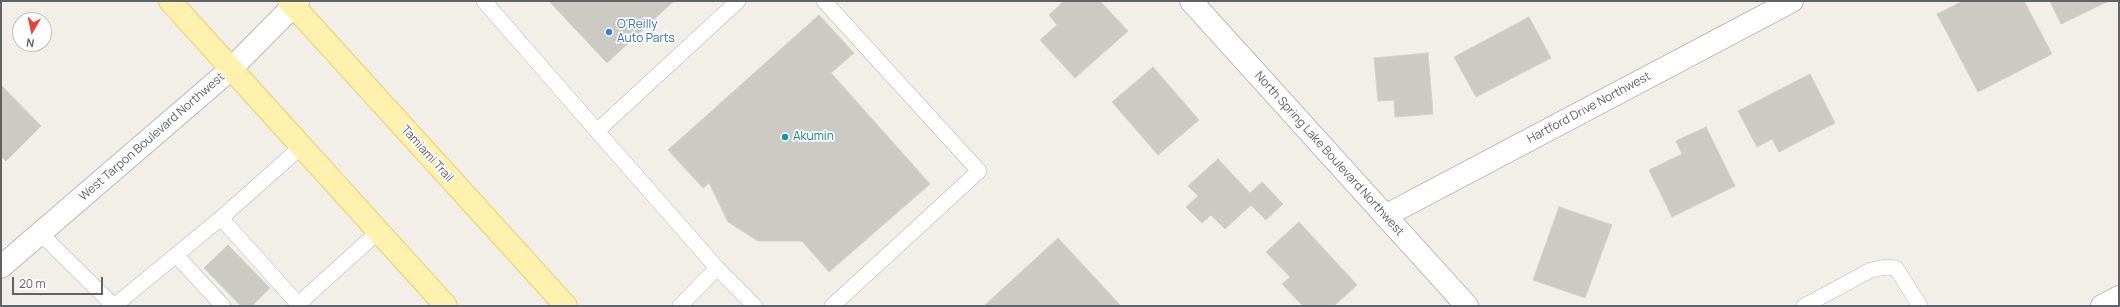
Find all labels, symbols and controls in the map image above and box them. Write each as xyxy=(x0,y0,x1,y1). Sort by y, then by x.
north arrow xyxy=(12,12,52,52)
place label: O'Reilly Auto Parts xyxy=(617,18,675,46)
marker: O'Reilly Auto Parts xyxy=(604,27,614,37)
text: N xyxy=(25,35,35,51)
street label: North Spring Lake Boulevard Northwest xyxy=(1251,69,1407,239)
street label: Hartford Drive Northwest xyxy=(1525,69,1653,147)
street label: West Tarpon Boulevard Northwest xyxy=(76,70,228,204)
street label: Tamiami Trail xyxy=(398,123,456,185)
place label: Akumin xyxy=(793,130,834,144)
marker: Akumin xyxy=(780,132,790,142)
scale bar xyxy=(14,269,105,295)
text: 20 m xyxy=(19,275,46,292)

